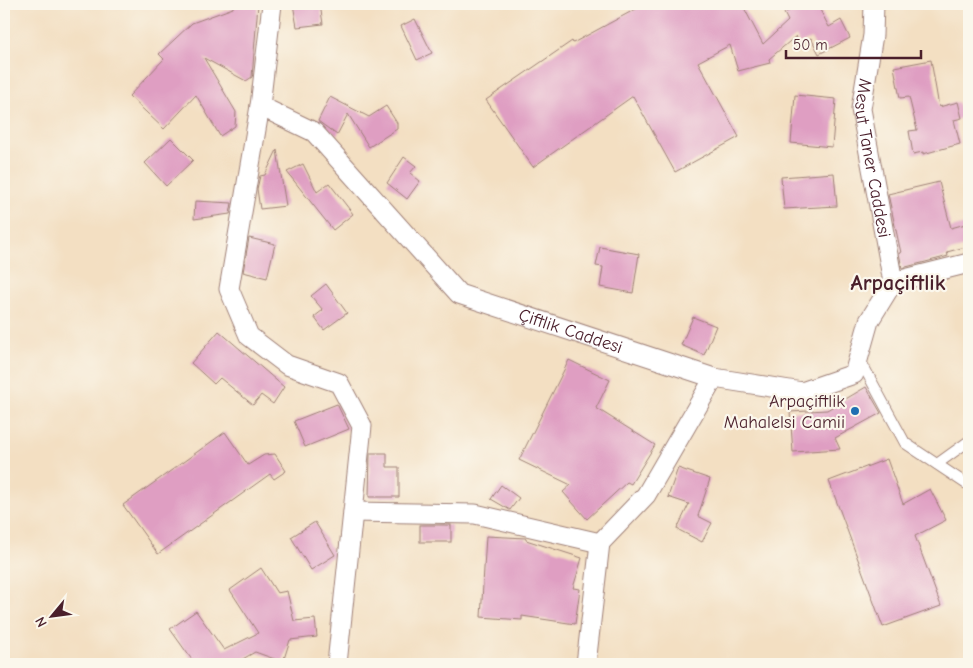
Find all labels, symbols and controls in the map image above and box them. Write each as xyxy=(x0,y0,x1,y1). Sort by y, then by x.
scale bar xyxy=(786,28,920,60)
text: 50 m xyxy=(793,36,828,54)
street label: Mesut Taner Caddesi xyxy=(850,77,895,239)
district label: Arpaçiftlik xyxy=(851,270,946,296)
street label: Çiftlik Caddesi xyxy=(516,304,625,358)
place label: Arpaçiftlik Mahalelsi Camii xyxy=(724,391,845,433)
marker: Arpaçiftlik Mahalelsi Camii xyxy=(849,405,861,417)
north arrow xyxy=(28,590,78,640)
text: N xyxy=(31,614,51,630)

